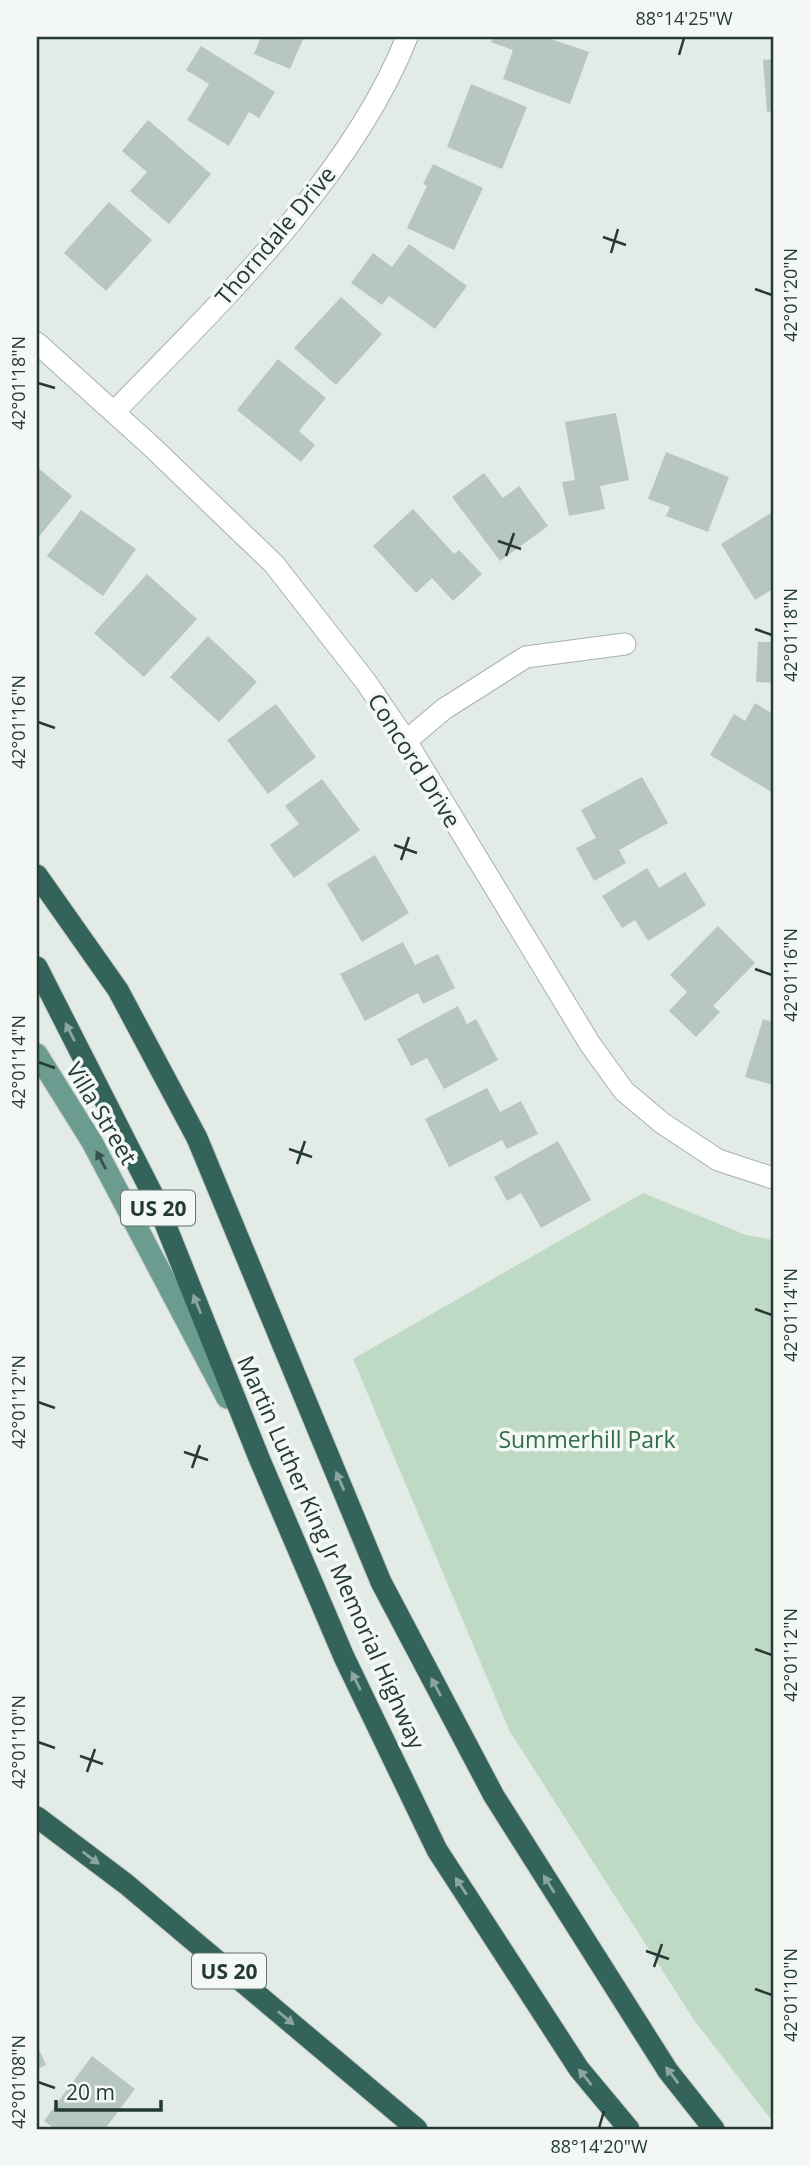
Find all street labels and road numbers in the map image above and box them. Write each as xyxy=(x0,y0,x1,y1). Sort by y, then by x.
street label: Thorndale Drive xyxy=(207,159,343,311)
street label: Concord Drive xyxy=(361,687,469,833)
street label: Villa Street xyxy=(59,1056,145,1170)
road number: US 20 xyxy=(121,1190,195,1226)
street label: Martin Luther King Jr Memorial Highway xyxy=(230,1350,434,1754)
road number: US 20 xyxy=(192,1954,266,1988)

